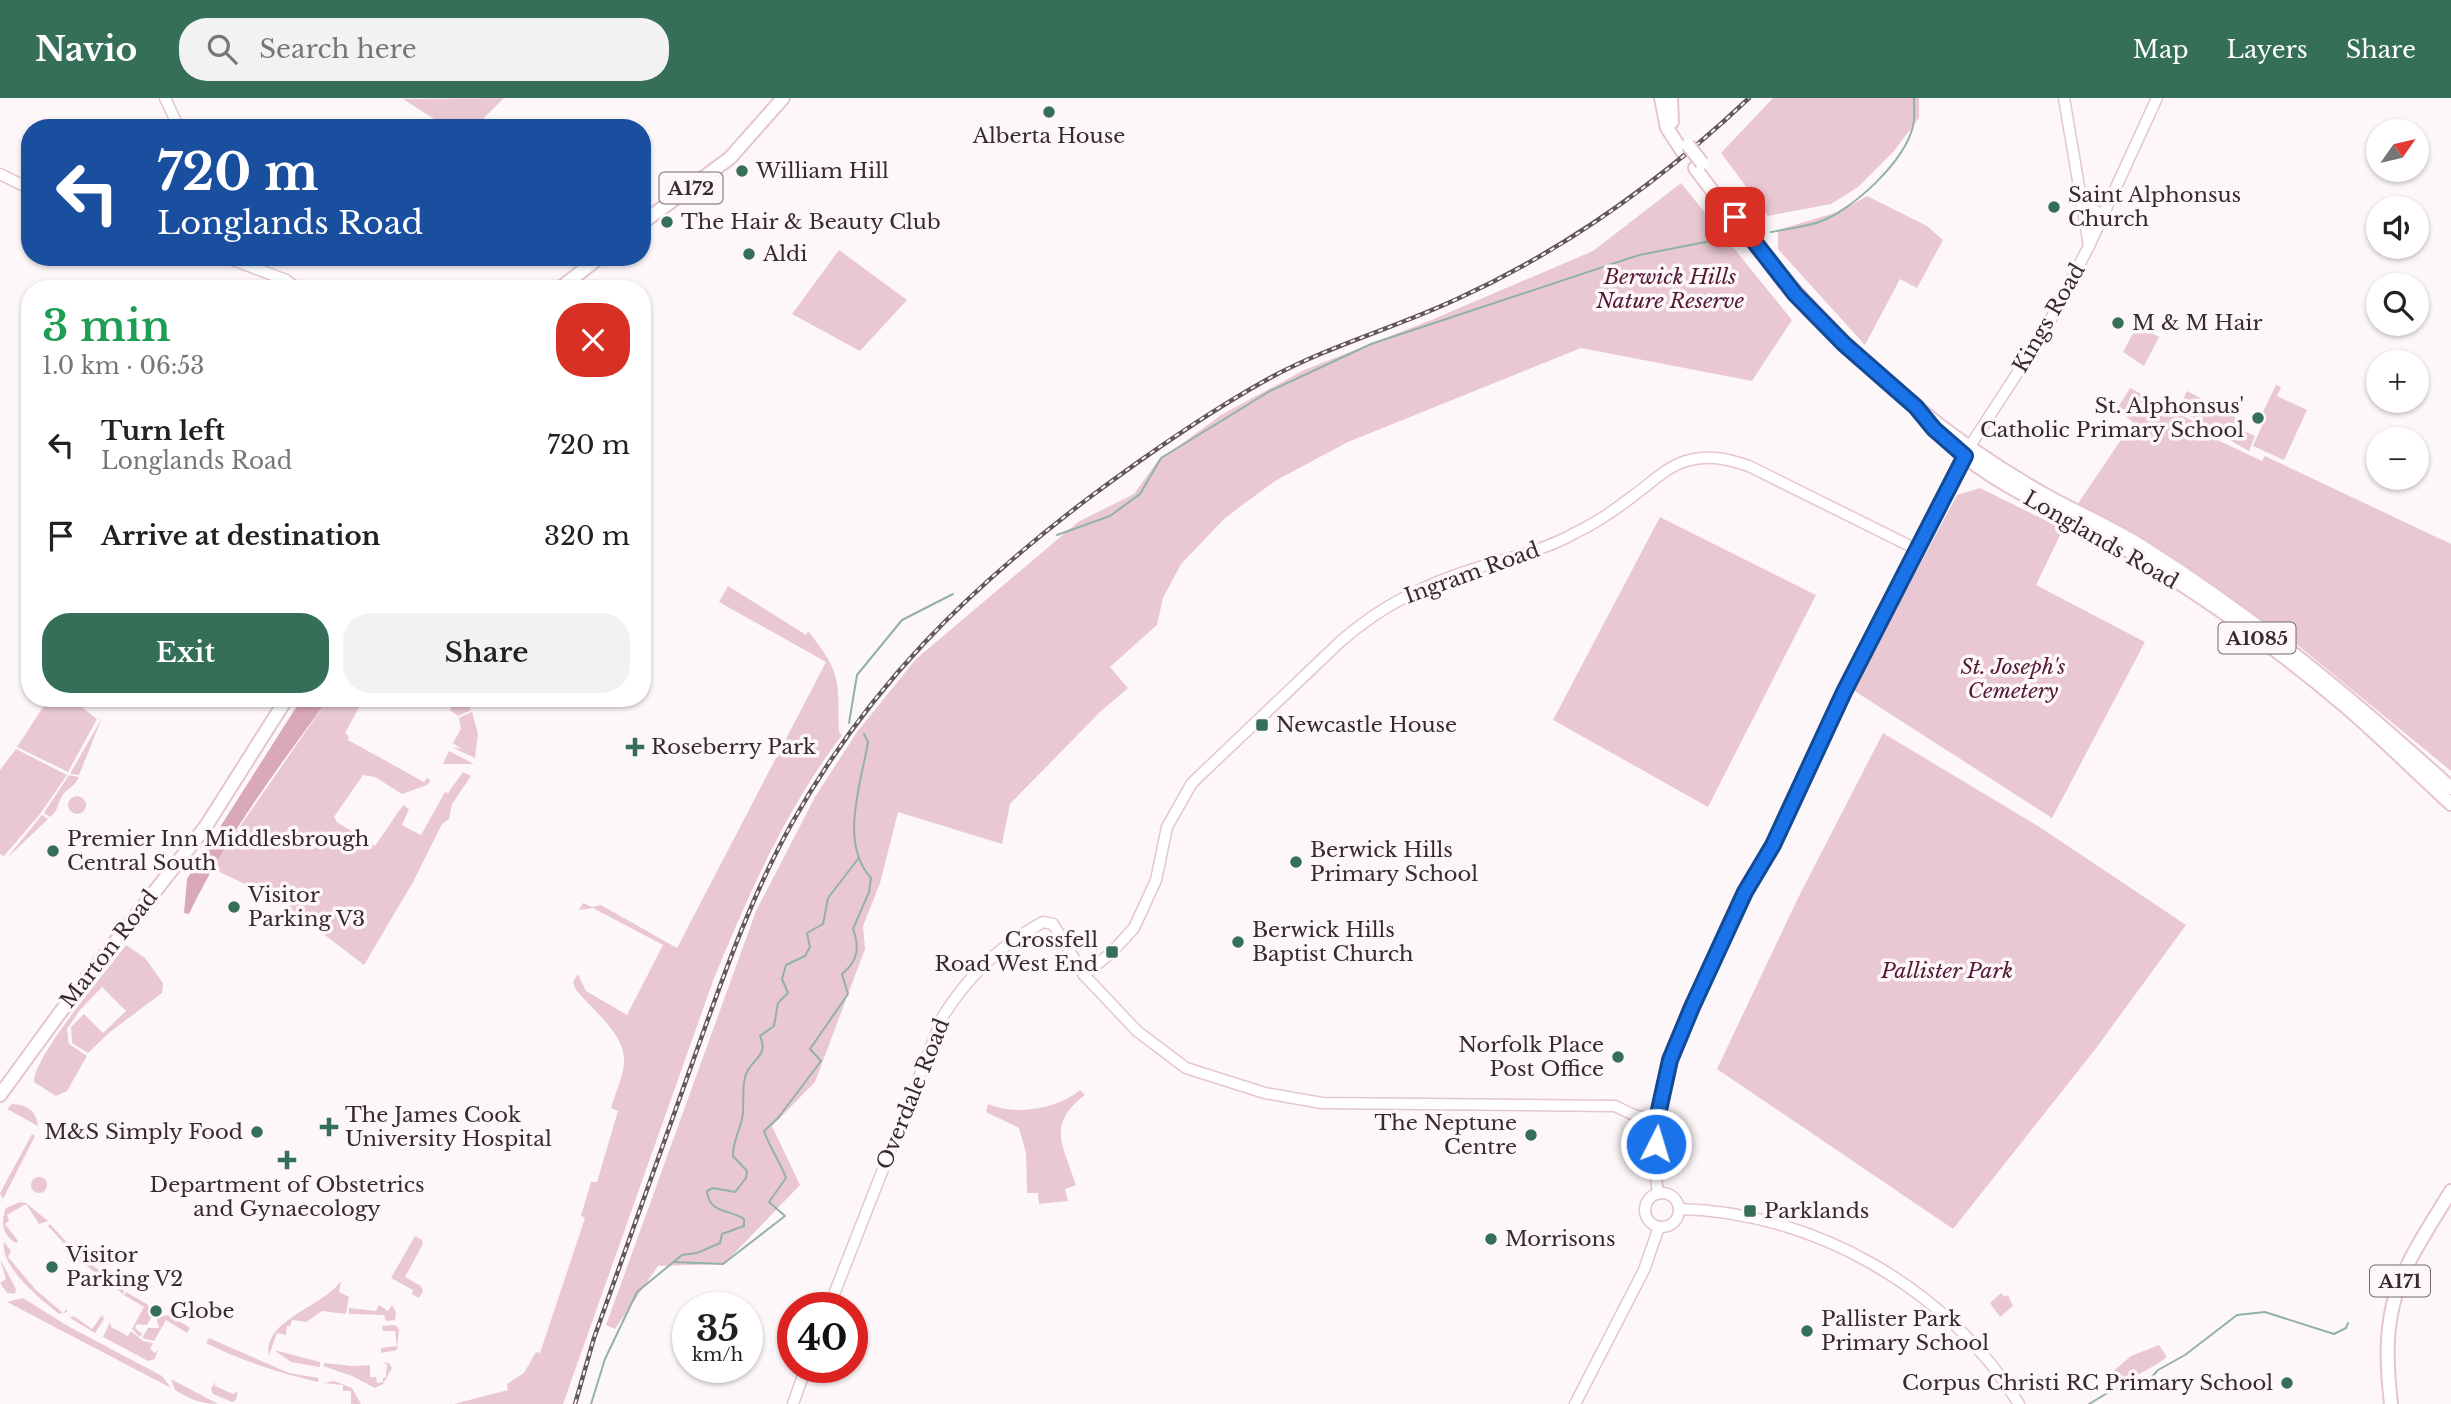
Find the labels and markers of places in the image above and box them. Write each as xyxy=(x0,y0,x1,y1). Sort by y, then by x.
marker: Alberta House xyxy=(1041,104,1057,120)
place label: Alberta House xyxy=(972,123,1125,149)
place label: William Hill xyxy=(755,158,889,184)
marker: William Hill xyxy=(734,163,750,179)
place label: Saint Alphonsus Church xyxy=(2068,182,2241,232)
pin xyxy=(1705,187,1765,247)
marker: Saint Alphonsus Church xyxy=(2046,199,2062,215)
place label: The Hair & Beauty Club xyxy=(681,209,941,235)
marker: The Hair & Beauty Club xyxy=(659,214,675,230)
place label: Aldi xyxy=(762,241,807,267)
marker: Aldi xyxy=(741,246,757,262)
place label: M & M Hair xyxy=(2132,310,2263,336)
marker: M & M Hair xyxy=(2110,315,2126,331)
place label: St. Alphonsus' Catholic Primary School xyxy=(1980,393,2244,443)
marker: St. Alphonsus' Catholic Primary School xyxy=(2250,410,2266,426)
place label: Newcastle House xyxy=(1276,712,1457,738)
marker: Newcastle House xyxy=(1254,717,1270,733)
place label: Roseberry Park xyxy=(651,734,816,760)
marker: Roseberry Park xyxy=(625,737,645,757)
place label: Premier Inn Middlesbrough Central South xyxy=(67,826,369,876)
place label: Berwick Hills Primary School xyxy=(1310,837,1478,887)
marker: Premier Inn Middlesbrough Central South xyxy=(45,843,61,859)
marker: Berwick Hills Primary School xyxy=(1288,854,1304,870)
place label: Visitor Parking V3 xyxy=(247,882,365,932)
marker: Visitor Parking V3 xyxy=(226,899,242,915)
place label: Berwick Hills Baptist Church xyxy=(1252,917,1413,967)
place label: Crossfell Road West End xyxy=(934,927,1098,977)
marker: Berwick Hills Baptist Church xyxy=(1230,934,1246,950)
marker: Crossfell Road West End xyxy=(1104,944,1120,960)
place label: Norfolk Place Post Office xyxy=(1458,1032,1604,1082)
marker: Norfolk Place Post Office xyxy=(1610,1049,1626,1065)
place label: The James Cook University Hospital xyxy=(345,1102,552,1152)
place label: The Neptune Centre xyxy=(1374,1110,1517,1160)
marker: The James Cook University Hospital xyxy=(319,1117,339,1137)
place label: M&S Simply Food xyxy=(44,1119,243,1145)
marker: M&S Simply Food xyxy=(249,1124,265,1140)
marker: The Neptune Centre xyxy=(1523,1127,1539,1143)
marker: Department of Obstetrics and Gynaecology xyxy=(277,1150,297,1170)
place label: Department of Obstetrics and Gynaecology xyxy=(150,1172,424,1222)
place label: Parklands xyxy=(1764,1198,1869,1224)
marker: Parklands xyxy=(1742,1203,1758,1219)
place label: Morrisons xyxy=(1505,1226,1616,1252)
marker: Morrisons xyxy=(1483,1231,1499,1247)
place label: Visitor Parking V2 xyxy=(65,1242,183,1292)
marker: Visitor Parking V2 xyxy=(44,1259,60,1275)
place label: Globe xyxy=(170,1298,235,1324)
marker: Globe xyxy=(148,1303,164,1319)
place label: Pallister Park Primary School xyxy=(1821,1306,1989,1356)
marker: Pallister Park Primary School xyxy=(1799,1323,1815,1339)
place label: Corpus Christi RC Primary School xyxy=(1902,1370,2273,1396)
marker: Corpus Christi RC Primary School xyxy=(2279,1375,2295,1391)

